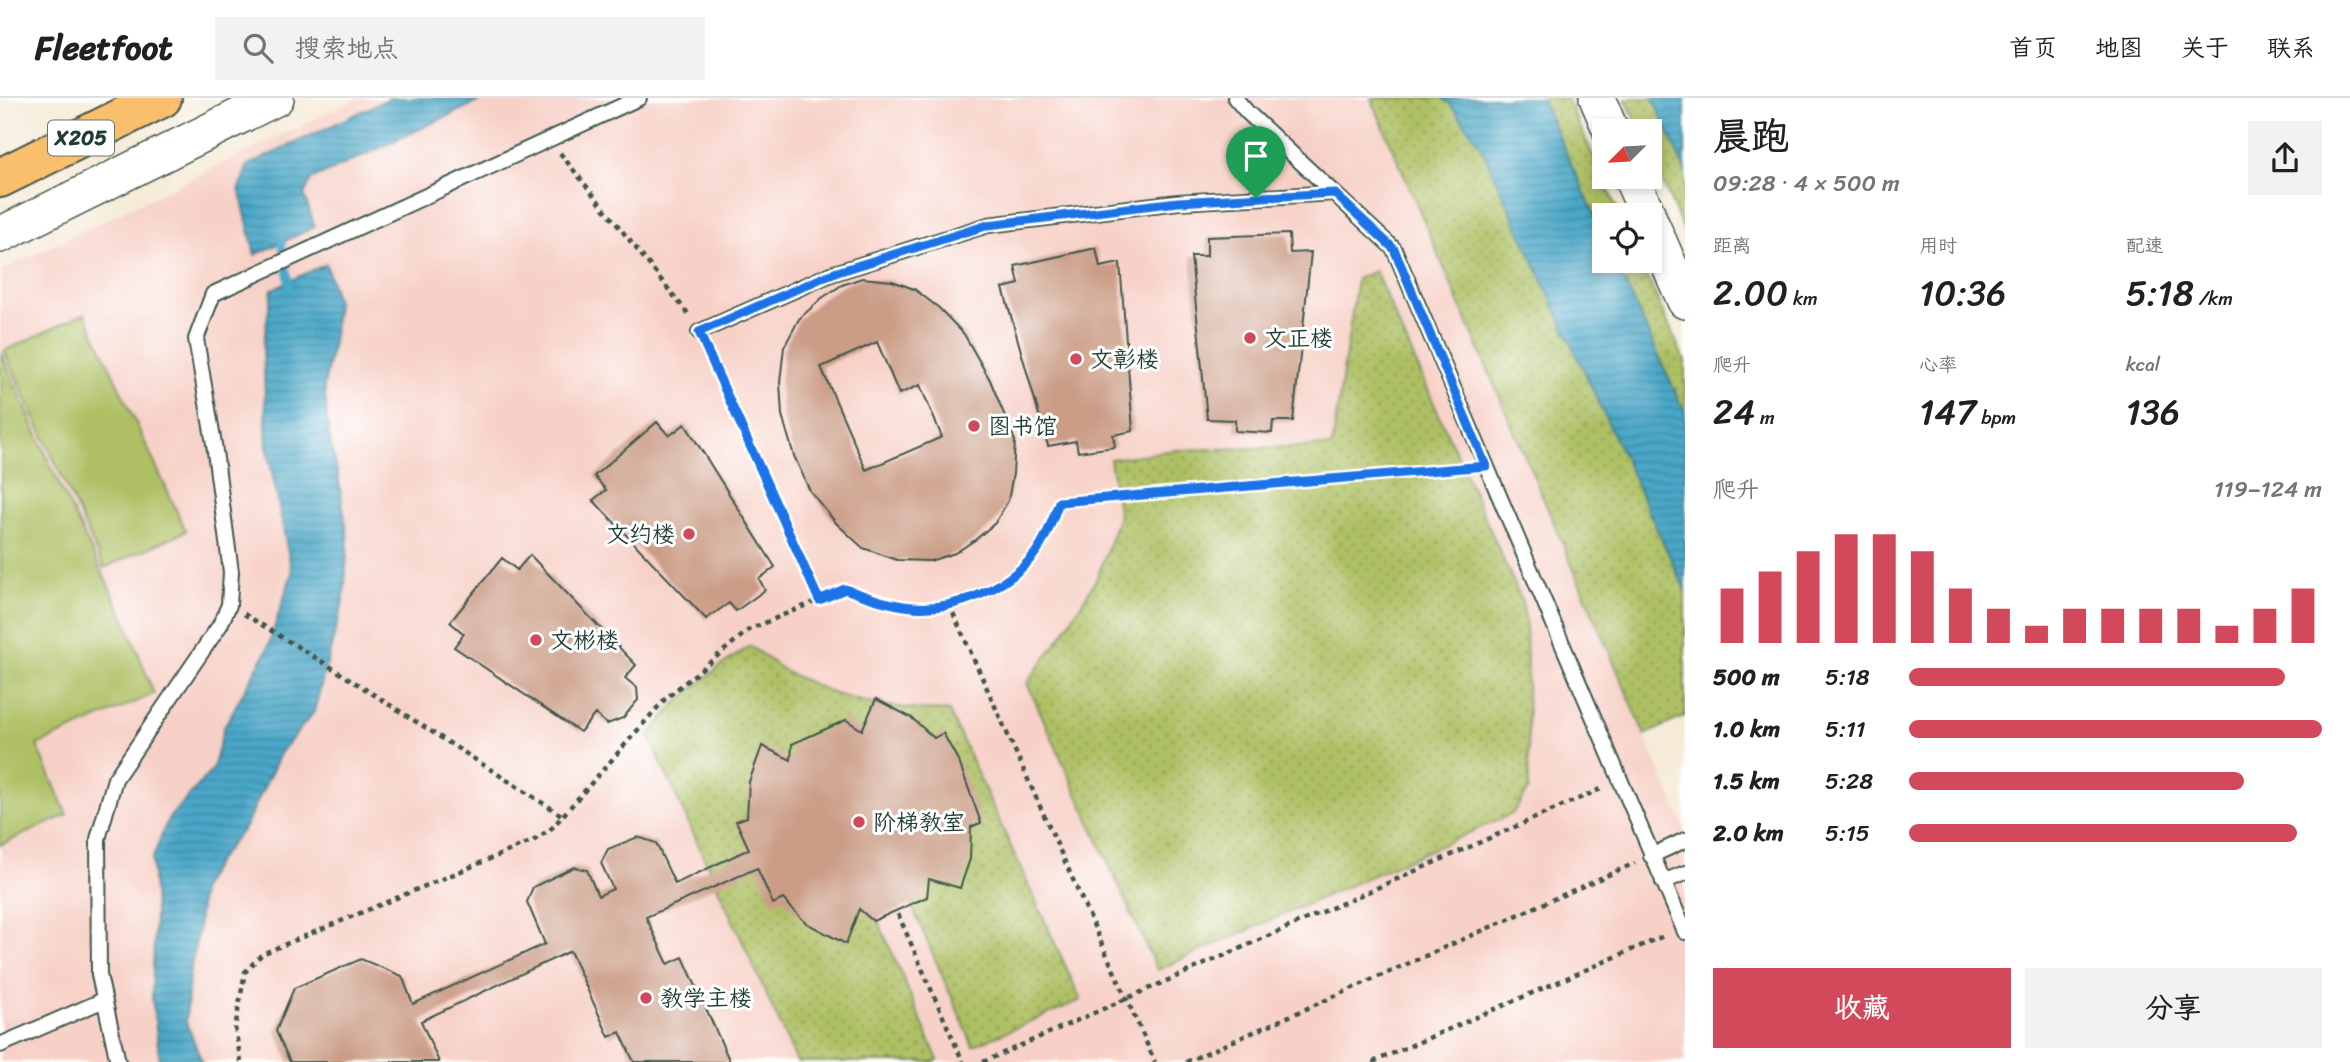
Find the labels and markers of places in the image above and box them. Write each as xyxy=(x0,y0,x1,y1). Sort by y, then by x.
pin xyxy=(1226,126,1286,198)
place label: 文正楼 xyxy=(1264,318,1333,359)
marker: 文正楼 xyxy=(1242,330,1258,346)
place label: 文彰楼 xyxy=(1090,339,1159,380)
marker: 文彰楼 xyxy=(1068,351,1084,367)
place label: 图书馆 xyxy=(988,406,1057,447)
marker: 图书馆 xyxy=(966,418,982,434)
place label: 文约楼 xyxy=(606,514,675,555)
marker: 文约楼 xyxy=(681,526,697,542)
place label: 文彬楼 xyxy=(550,620,619,661)
marker: 文彬楼 xyxy=(528,632,544,648)
place label: 阶梯教室 xyxy=(873,802,965,843)
marker: 阶梯教室 xyxy=(851,814,867,830)
place label: 教学主楼 xyxy=(660,978,752,1019)
marker: 教学主楼 xyxy=(638,990,654,1006)

